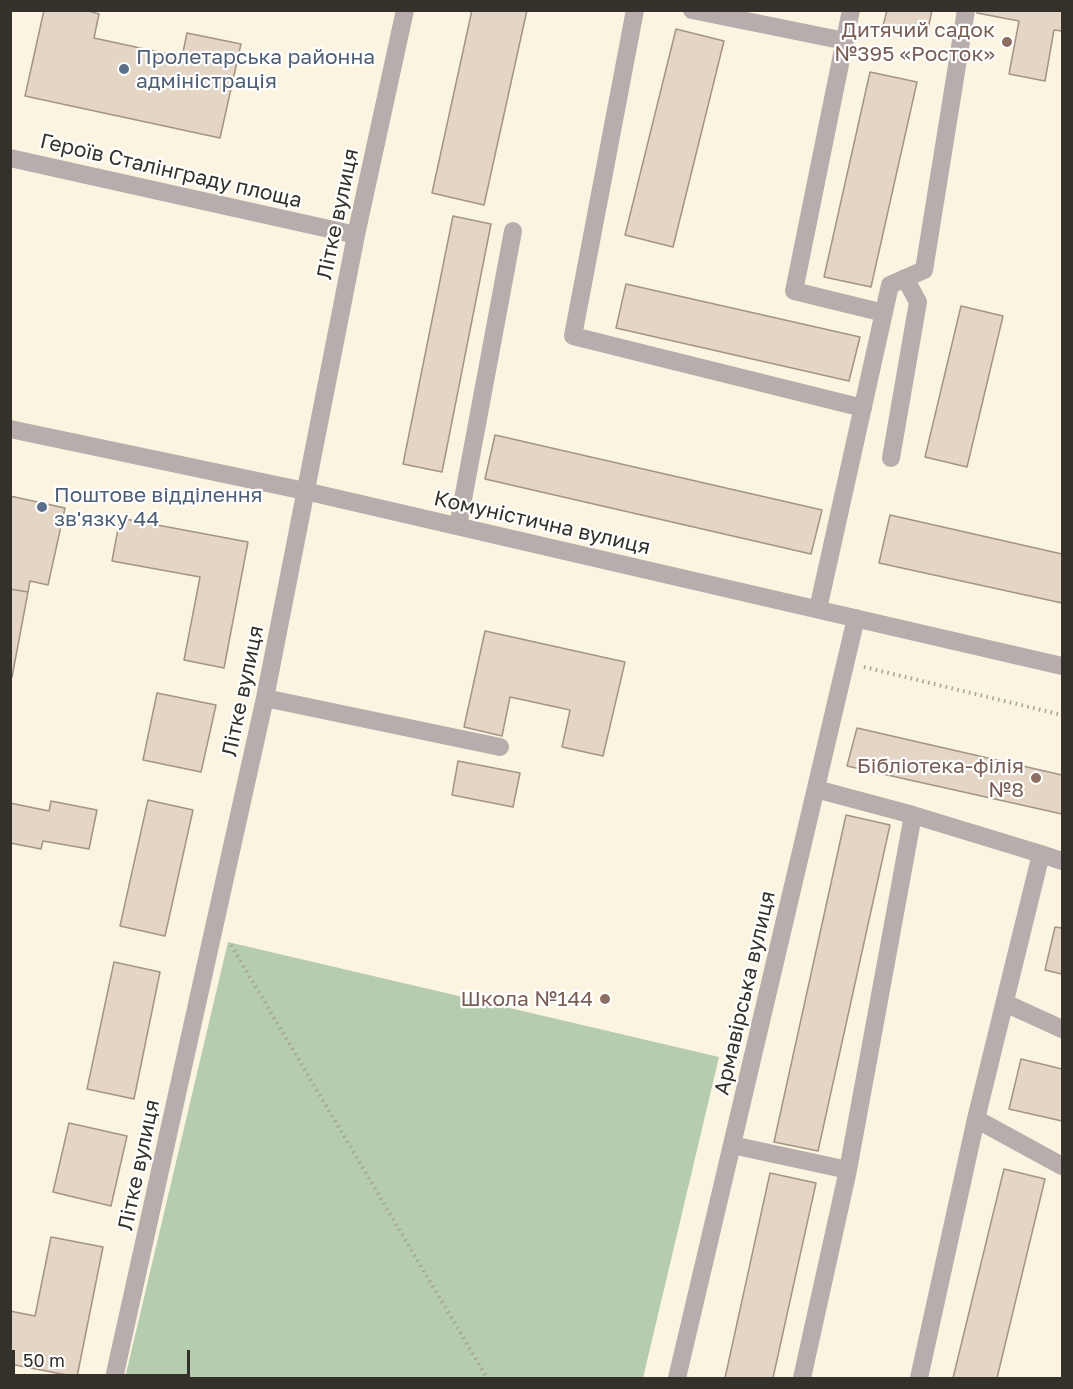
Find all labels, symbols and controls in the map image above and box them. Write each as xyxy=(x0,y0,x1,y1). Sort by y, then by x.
place label: Дитячий садок №395 «Росток» xyxy=(834,17,995,67)
marker: Дитячий садок №395 «Росток» xyxy=(1000,35,1014,49)
place label: Пролетарська районна адміністрація xyxy=(136,44,375,94)
marker: Пролетарська районна адміністрація xyxy=(117,62,131,76)
street label: Героїв Сталінграду площа xyxy=(38,129,304,213)
street label: Літке вулиця xyxy=(312,146,364,282)
place label: Поштове відділення зв'язку 44 xyxy=(54,482,263,532)
street label: Комуністична вулиця xyxy=(431,486,653,560)
marker: Поштове відділення зв'язку 44 xyxy=(35,500,49,514)
street label: Літке вулиця xyxy=(217,623,269,759)
place label: Бібліотека-філія №8 xyxy=(857,753,1024,803)
marker: Бібліотека-філія №8 xyxy=(1029,771,1043,785)
street label: Армавірська вулиця xyxy=(709,888,781,1098)
place label: Школа №144 xyxy=(460,986,593,1012)
marker: Школа №144 xyxy=(598,992,612,1006)
street label: Літке вулиця xyxy=(113,1097,165,1233)
scale bar xyxy=(15,1338,194,1376)
text: 50 m xyxy=(23,1349,65,1371)

